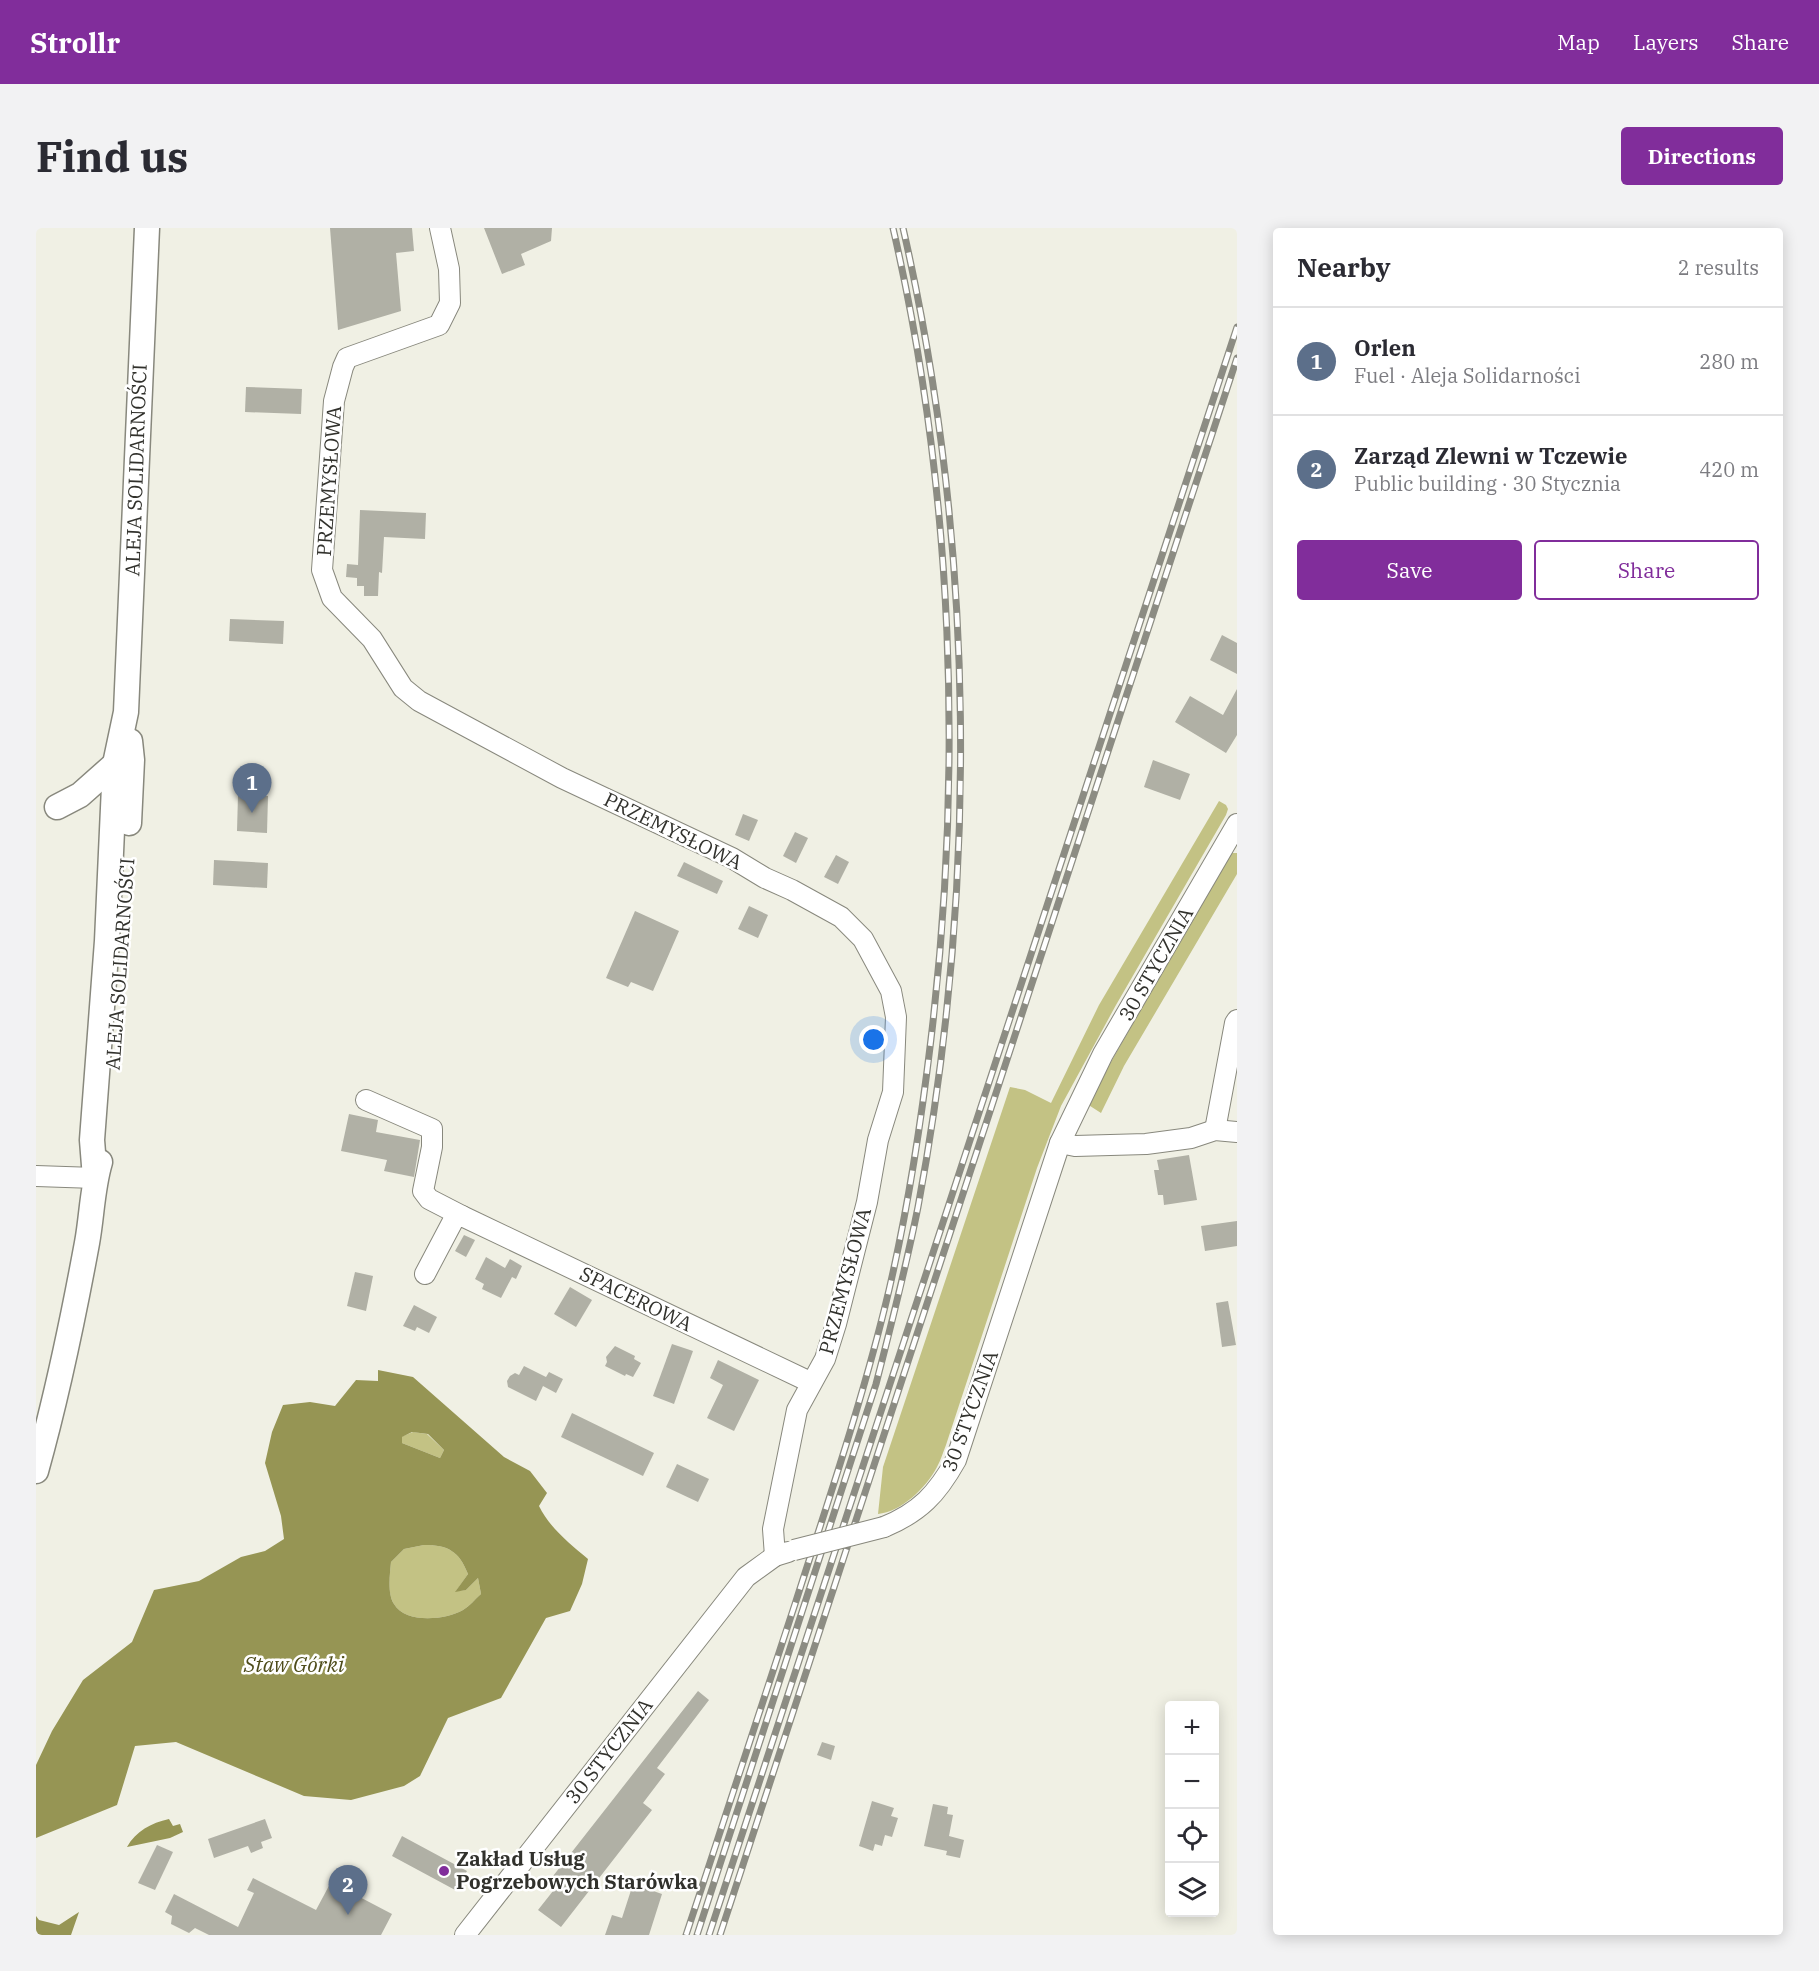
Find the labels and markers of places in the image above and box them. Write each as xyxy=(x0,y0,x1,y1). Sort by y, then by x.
pin: 1 xyxy=(232,764,272,813)
place label: Zakład Usług Pogrzebowych Starówka xyxy=(456,1845,698,1895)
marker: Zakład Usług Pogrzebowych Starówka xyxy=(437,1864,451,1878)
pin: 2 xyxy=(328,1866,368,1915)

